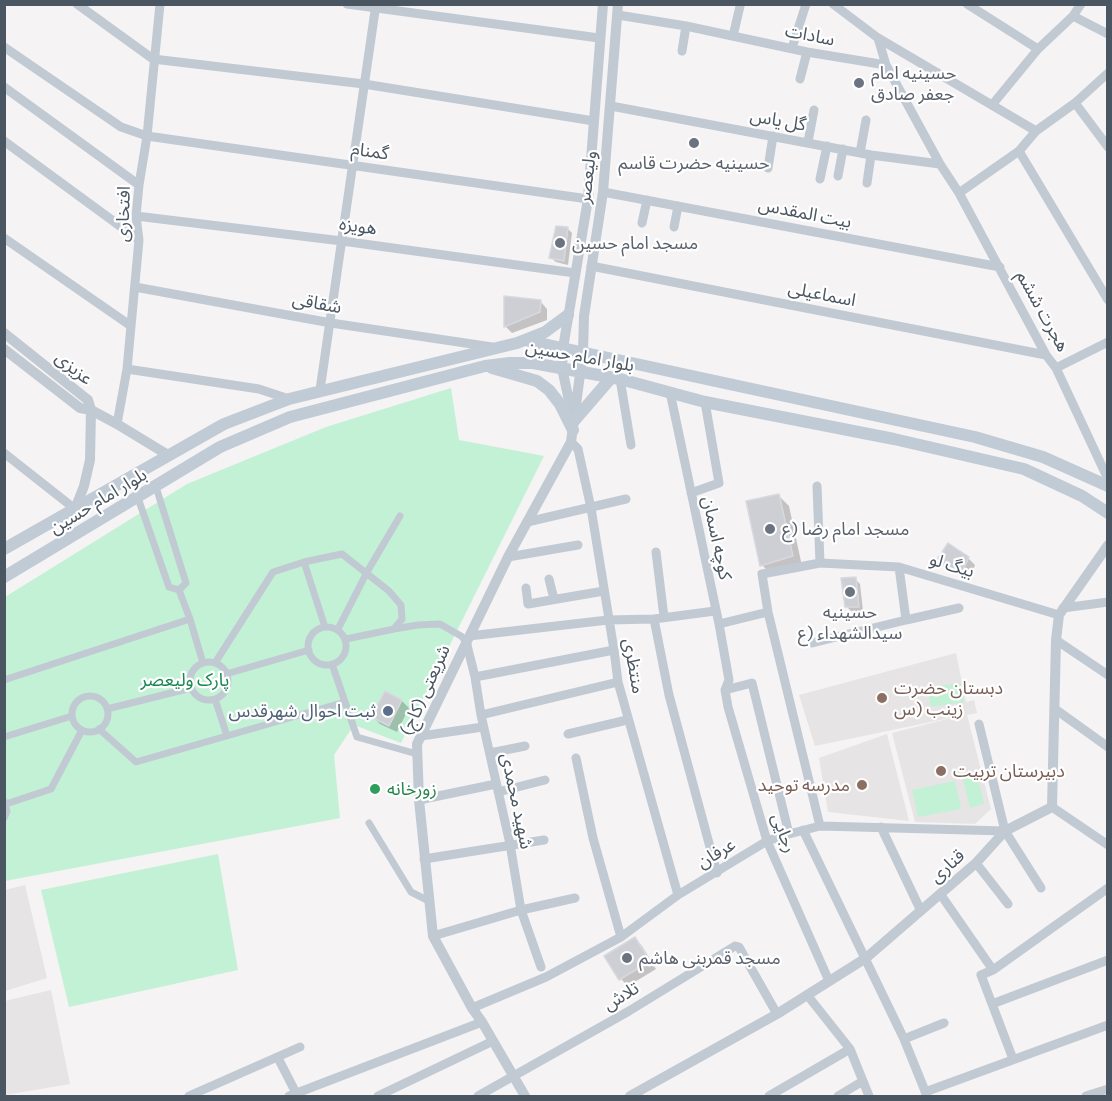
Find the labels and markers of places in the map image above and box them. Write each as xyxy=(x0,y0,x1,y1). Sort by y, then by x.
place label: حسینیه امام جعفر صادق xyxy=(871,62,956,104)
marker: حسینیه امام جعفر صادق xyxy=(852,76,866,90)
marker: حسینیه حضرت قاسم xyxy=(687,136,701,150)
place label: حسینیه حضرت قاسم xyxy=(618,152,770,174)
place label: مسجد امام حسین xyxy=(572,232,698,254)
marker: مسجد امام حسین xyxy=(553,236,567,250)
place label: مسجد امام رضا (ع xyxy=(782,518,909,540)
marker: مسجد امام رضا (ع xyxy=(763,522,777,536)
marker: حسینیه سیدالشهداء (ع xyxy=(843,585,857,599)
place label: حسینیه سیدالشهداء (ع xyxy=(798,601,902,644)
place label: دبستان حضرت زینب (س xyxy=(894,677,1003,720)
marker: دبستان حضرت زینب (س xyxy=(875,691,889,705)
place label: ثبت احوال شهرقدس xyxy=(228,700,376,722)
marker: ثبت احوال شهرقدس xyxy=(381,704,395,718)
place label: دبیرستان تربیت xyxy=(953,760,1065,782)
marker: دبیرستان تربیت xyxy=(934,764,948,778)
place label: مدرسه توحید xyxy=(758,774,850,796)
place label: زورخانه xyxy=(387,778,437,800)
marker: مدرسه توحید xyxy=(855,778,869,792)
marker: زورخانه xyxy=(368,782,382,796)
place label: مسجد قمربنی هاشم xyxy=(639,947,781,969)
marker: مسجد قمربنی هاشم xyxy=(620,951,634,965)

